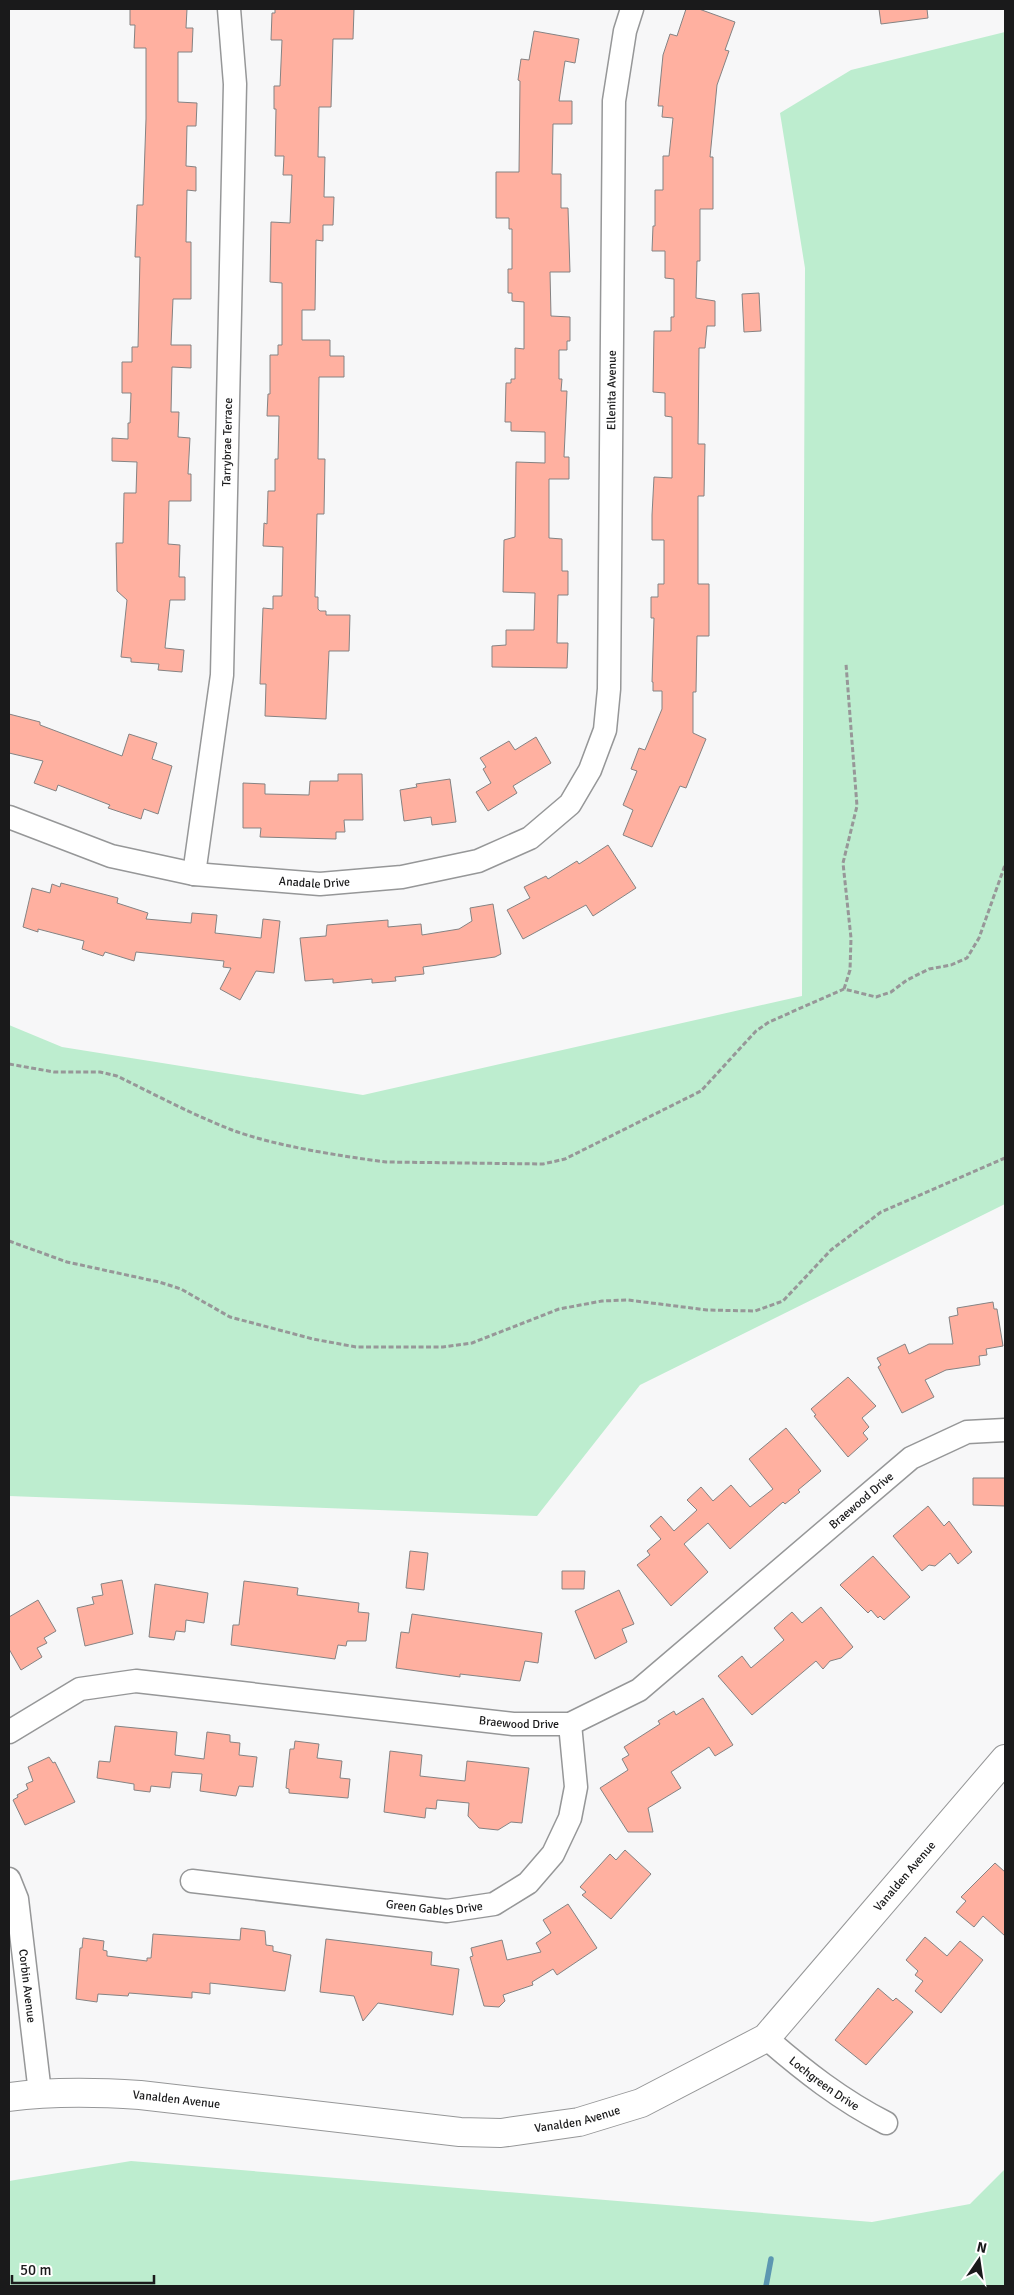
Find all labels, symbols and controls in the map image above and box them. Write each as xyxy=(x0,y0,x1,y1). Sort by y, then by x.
street label: Ellenita Avenue xyxy=(604,350,619,430)
street label: Tarrybrae Terrace xyxy=(219,398,236,486)
street label: Anadale Drive xyxy=(278,873,351,892)
street label: Braewood Drive xyxy=(826,1469,897,1532)
street label: Braewood Drive xyxy=(478,1713,559,1732)
street label: Vanalden Avenue xyxy=(870,1838,939,1914)
street label: Green Gables Drive xyxy=(385,1896,484,1919)
street label: Corbin Avenue xyxy=(15,1948,39,2024)
street label: Lochgreen Drive xyxy=(786,2053,862,2114)
street label: Vanalden Avenue xyxy=(132,2087,221,2112)
street label: Vanalden Avenue xyxy=(533,2102,622,2136)
north arrow xyxy=(954,2235,1004,2285)
text: N xyxy=(975,2238,988,2257)
scale bar xyxy=(12,2252,155,2284)
text: 50 m xyxy=(20,2261,51,2279)

